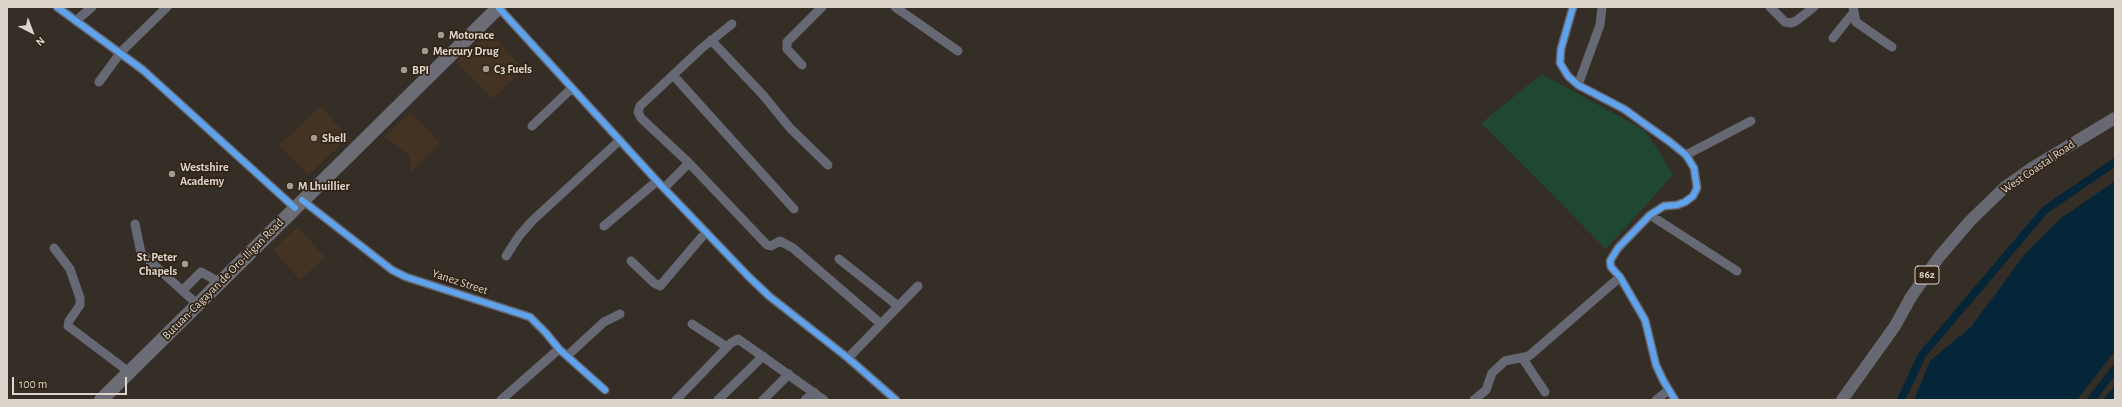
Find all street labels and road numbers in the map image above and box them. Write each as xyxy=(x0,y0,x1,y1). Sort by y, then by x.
street label: West Coastal Road xyxy=(1998,137,2078,197)
street label: Butuan-Cagayan de Oro-Iligan Road xyxy=(159,215,287,343)
street label: Yanez Street xyxy=(430,266,490,298)
road number: 862 xyxy=(1915,266,1939,284)

